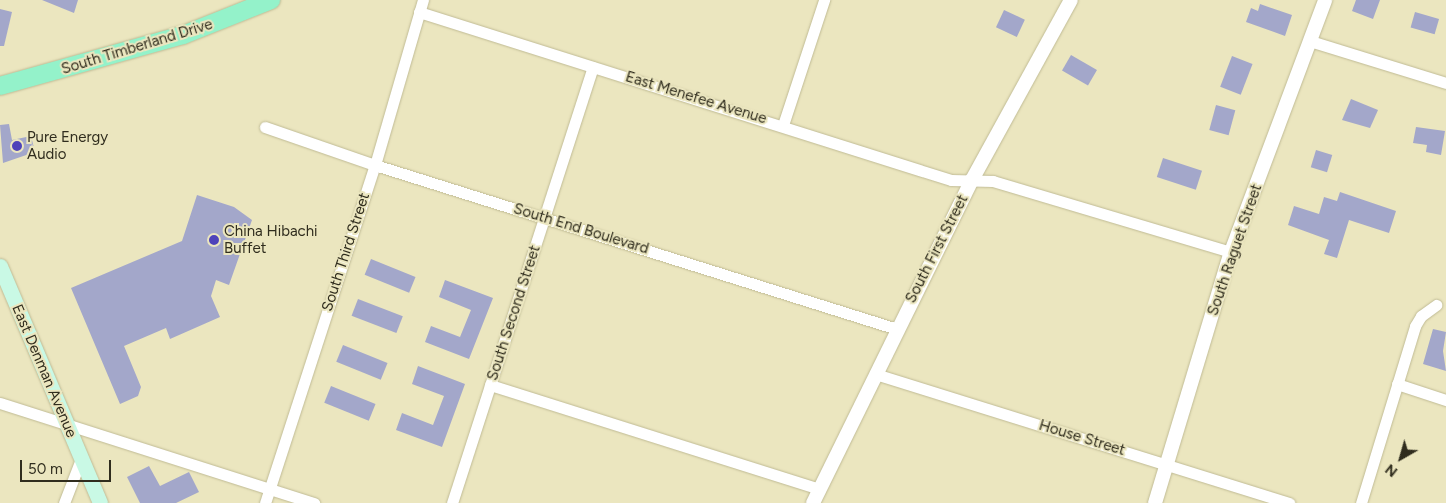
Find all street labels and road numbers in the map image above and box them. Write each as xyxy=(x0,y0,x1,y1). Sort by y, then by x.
street label: South Timberland Drive xyxy=(59,15,215,79)
street label: East Menefee Avenue xyxy=(623,68,769,128)
street label: South Raguet Street xyxy=(1204,182,1266,318)
street label: South Third Street xyxy=(318,190,374,314)
street label: South First Street xyxy=(902,192,972,306)
street label: South End Boulevard xyxy=(511,200,651,258)
street label: South Second Street xyxy=(484,243,544,383)
street label: East Denman Avenue xyxy=(8,302,80,440)
street label: House Street xyxy=(1037,416,1127,460)

